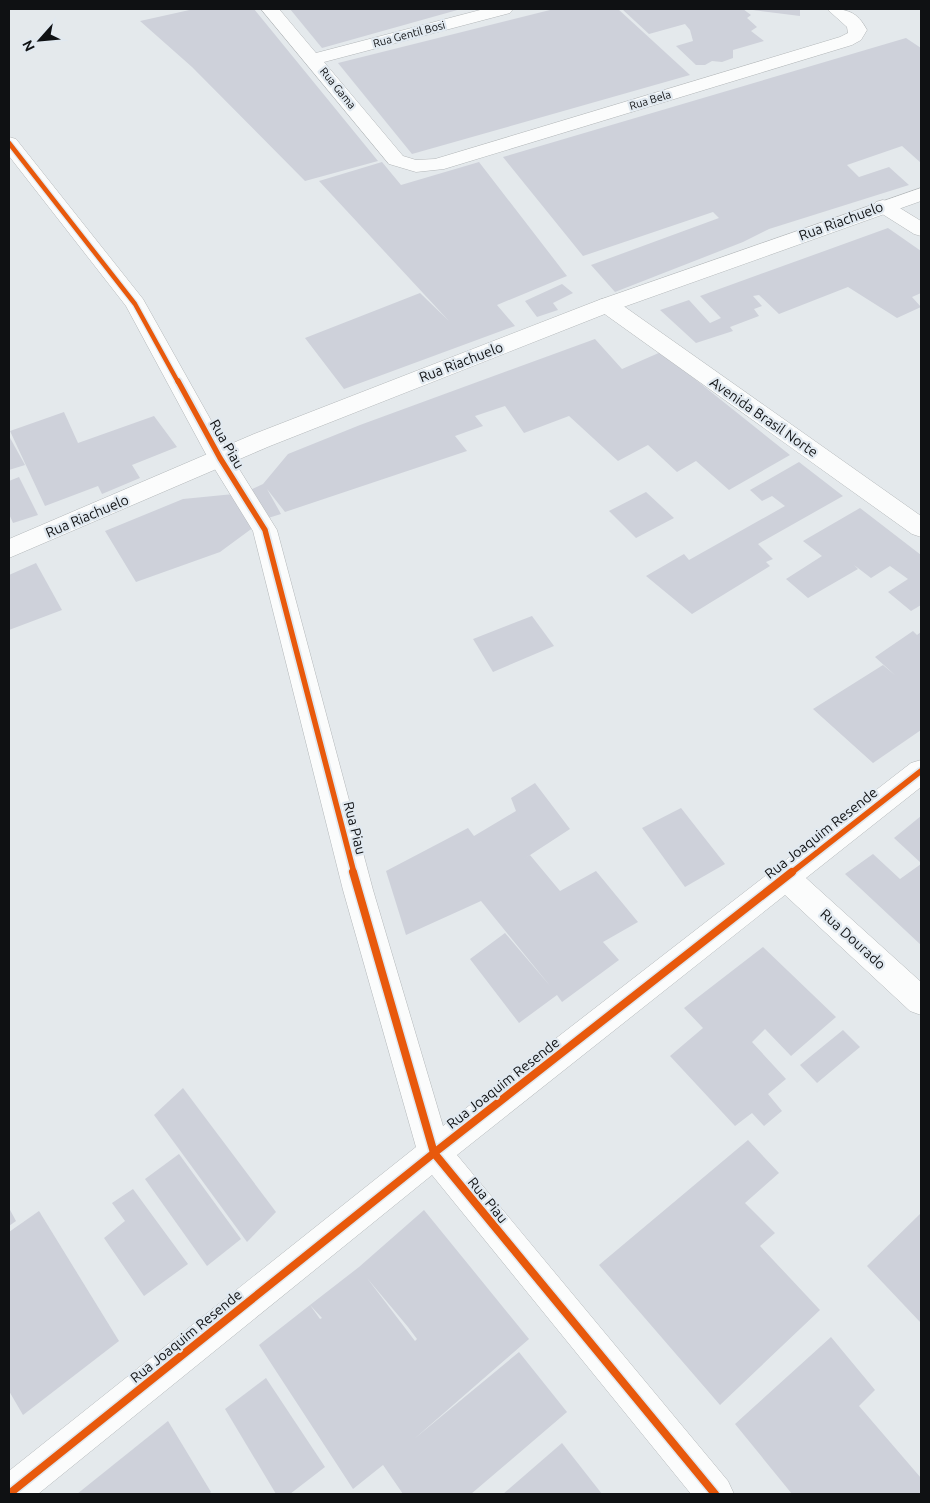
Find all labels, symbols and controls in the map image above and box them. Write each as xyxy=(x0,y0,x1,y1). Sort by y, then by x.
north arrow xyxy=(15,15,65,65)
street label: Rua Gentil Bosi xyxy=(372,19,446,49)
text: N xyxy=(19,38,38,54)
street label: Rua Gama xyxy=(318,65,358,111)
street label: Rua Bela xyxy=(628,88,672,112)
street label: Rua Riachuelo xyxy=(797,198,885,244)
street label: Rua Riachuelo xyxy=(417,339,505,385)
street label: Avenida Brasil Norte xyxy=(707,374,821,460)
street label: Rua Piau xyxy=(207,417,247,471)
street label: Rua Riachuelo xyxy=(43,491,131,541)
street label: Rua Joaquim Resende xyxy=(762,784,880,882)
street label: Rua Piau xyxy=(341,800,369,856)
street label: Rua Dourado xyxy=(817,906,889,972)
street label: Rua Joaquim Resende xyxy=(444,1034,562,1132)
street label: Rua Piau xyxy=(465,1174,511,1226)
street label: Rua Joaquim Resende xyxy=(127,1286,245,1386)

